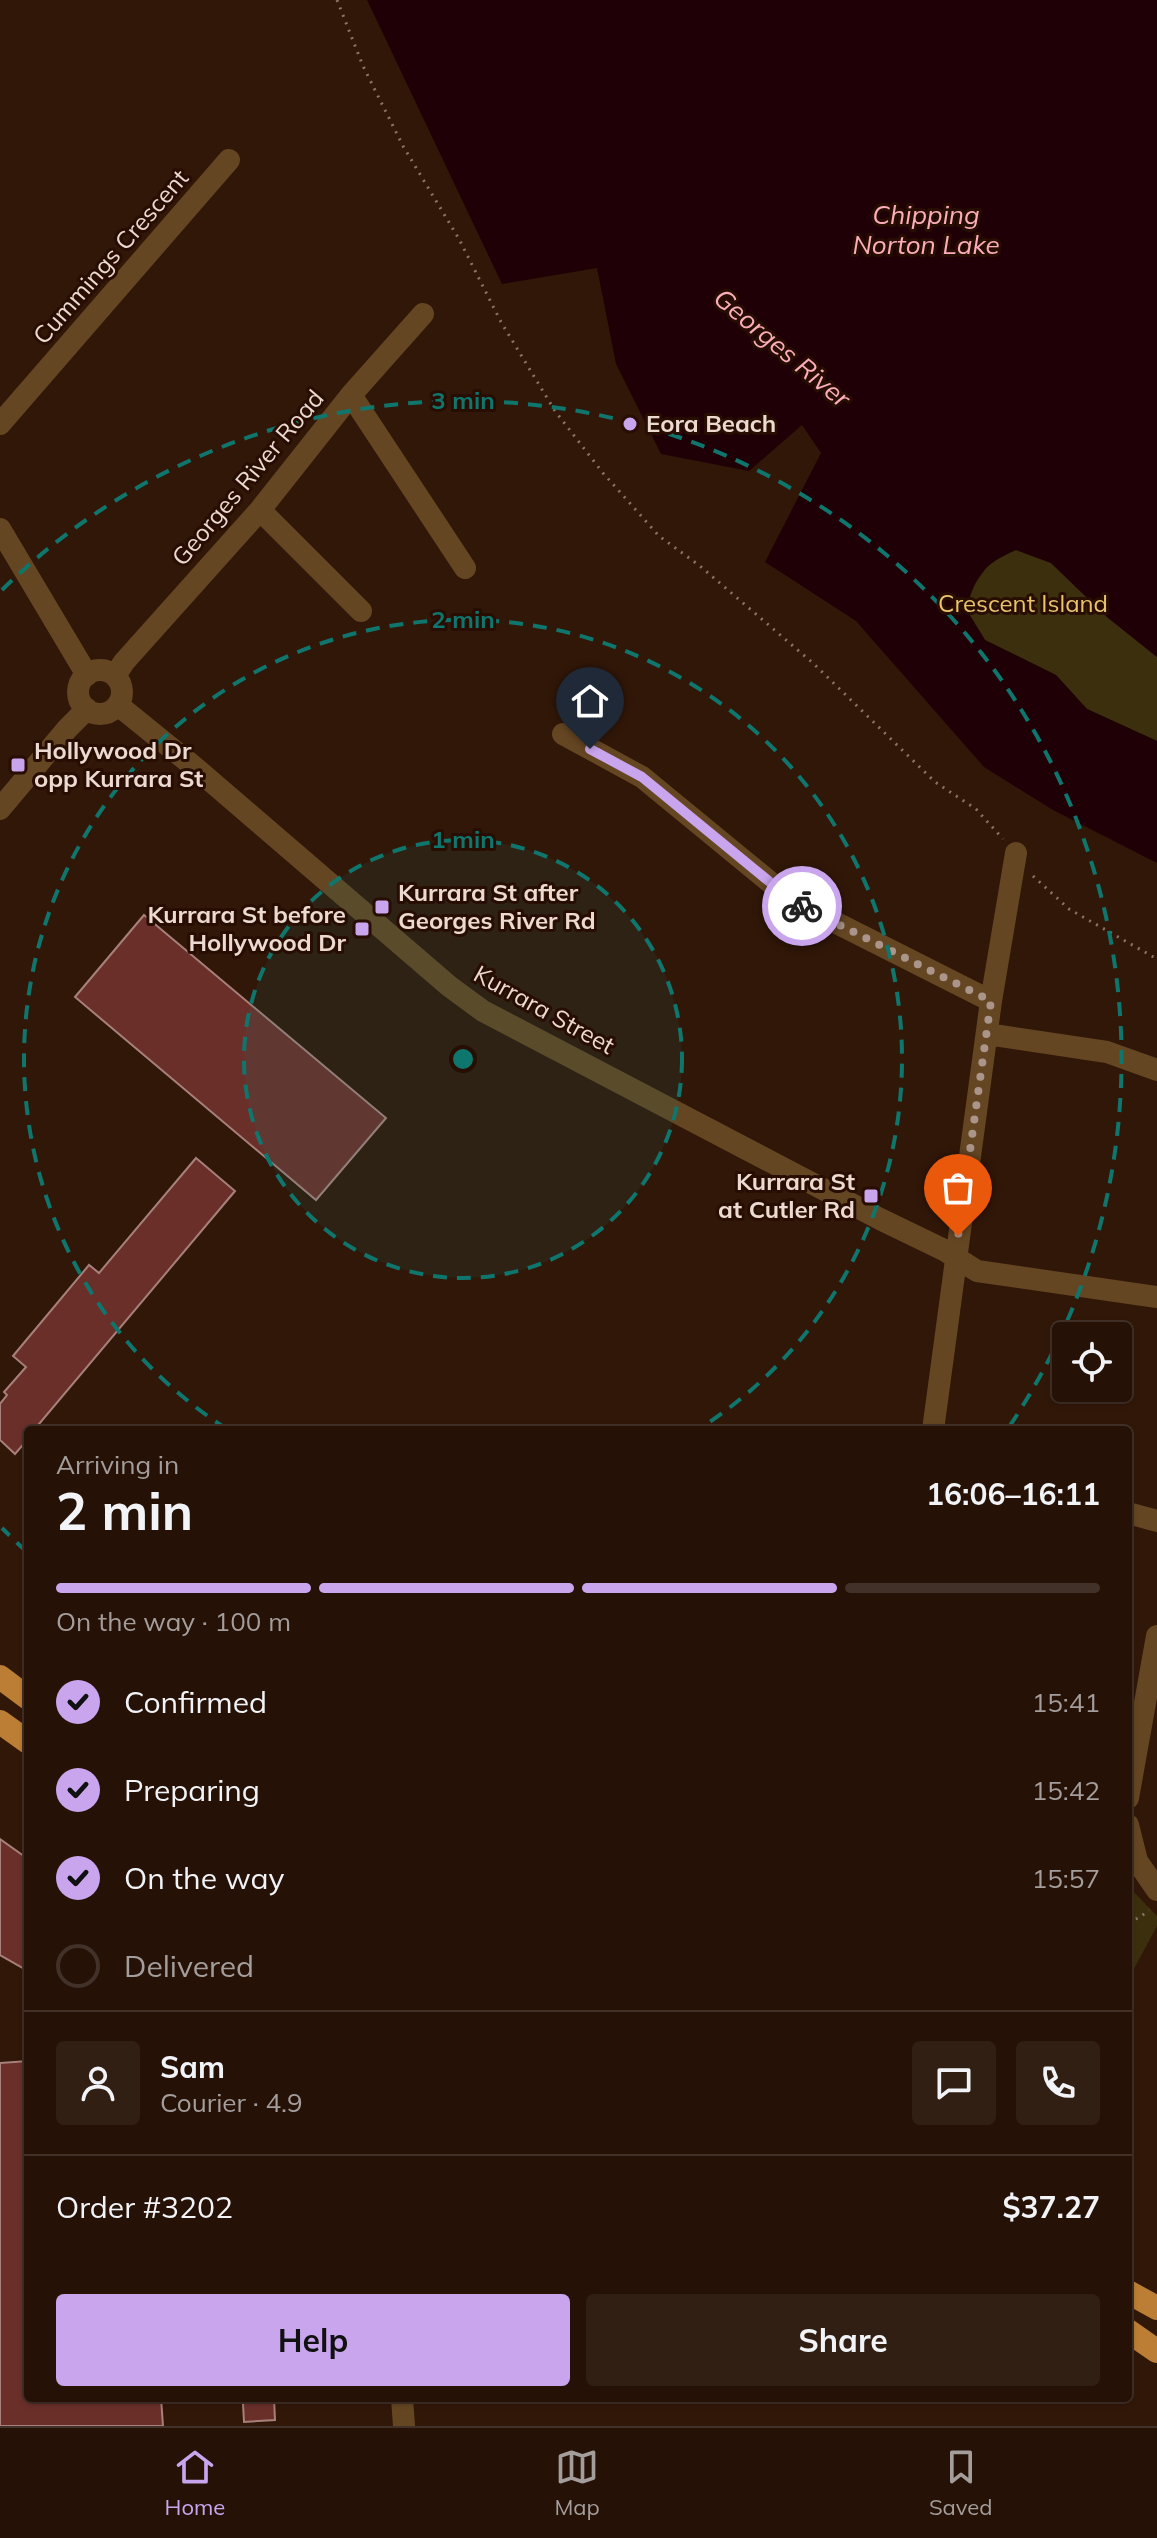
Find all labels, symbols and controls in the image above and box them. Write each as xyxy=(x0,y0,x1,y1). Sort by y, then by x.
street label: Cummings Crescent xyxy=(26,163,194,350)
water label: Chipping Norton Lake xyxy=(852,198,1000,261)
water label: Georges River xyxy=(707,281,859,415)
street label: Georges River Road xyxy=(165,383,330,571)
text: 3 min xyxy=(431,385,495,415)
place label: Eora Beach xyxy=(646,408,776,438)
marker: Eora Beach xyxy=(621,415,639,433)
park label: Crescent Island xyxy=(938,588,1108,618)
text: 2 min xyxy=(431,604,495,634)
pin xyxy=(556,667,624,749)
icon: home xyxy=(568,679,612,723)
place label: Hollywood Dr opp Kurrara St xyxy=(34,735,203,793)
marker: Hollywood Dr opp Kurrara St xyxy=(9,756,27,774)
text: 1 min xyxy=(431,824,495,854)
courier xyxy=(762,866,842,946)
place label: Kurrara St after Georges River Rd xyxy=(398,877,596,935)
icon: bike xyxy=(780,884,824,928)
marker: Kurrara St after Georges River Rd xyxy=(373,898,391,916)
place label: Kurrara St before Hollywood Dr xyxy=(147,899,347,957)
marker: Kurrara St before Hollywood Dr xyxy=(353,920,371,938)
street label: Kurrara Street xyxy=(469,958,620,1060)
centre of rings xyxy=(449,1045,477,1073)
pin xyxy=(924,1154,992,1236)
place label: Kurrara St at Cutler Rd xyxy=(718,1166,855,1224)
icon: bag xyxy=(936,1166,980,1210)
marker: Kurrara St at Cutler Rd xyxy=(862,1187,880,1205)
map controls xyxy=(1052,1322,1132,1402)
button: locate xyxy=(1052,1322,1132,1402)
text: Arriving in xyxy=(56,1448,179,1481)
text: 16:06–16:11 xyxy=(926,1475,1100,1513)
text: 2 min xyxy=(56,1478,193,1543)
text: On the way · 100 m xyxy=(56,1605,291,1638)
icon: check xyxy=(56,1680,100,1724)
text: Confirmed xyxy=(124,1683,267,1721)
text: 15:41 xyxy=(1032,1686,1100,1719)
icon: check xyxy=(56,1768,100,1812)
text: Preparing xyxy=(124,1771,260,1809)
text: 15:42 xyxy=(1032,1774,1100,1807)
icon: check xyxy=(56,1856,100,1900)
text: On the way xyxy=(124,1859,284,1897)
text: 15:57 xyxy=(1032,1862,1100,1895)
text: Delivered xyxy=(124,1947,254,1985)
button: person xyxy=(56,2041,140,2125)
button: chat xyxy=(912,2041,996,2125)
button: phone xyxy=(1016,2041,1100,2125)
text: Sam xyxy=(160,2048,225,2086)
text: Courier · 4.9 xyxy=(160,2086,303,2119)
text: Order #3202 xyxy=(56,2188,233,2226)
text: $37.27 xyxy=(1003,2188,1100,2226)
button: Help xyxy=(56,2294,570,2386)
button: Share xyxy=(586,2294,1100,2386)
tab: Home xyxy=(165,2445,225,2521)
tab: Map xyxy=(554,2445,600,2521)
tab: Saved xyxy=(929,2445,992,2521)

